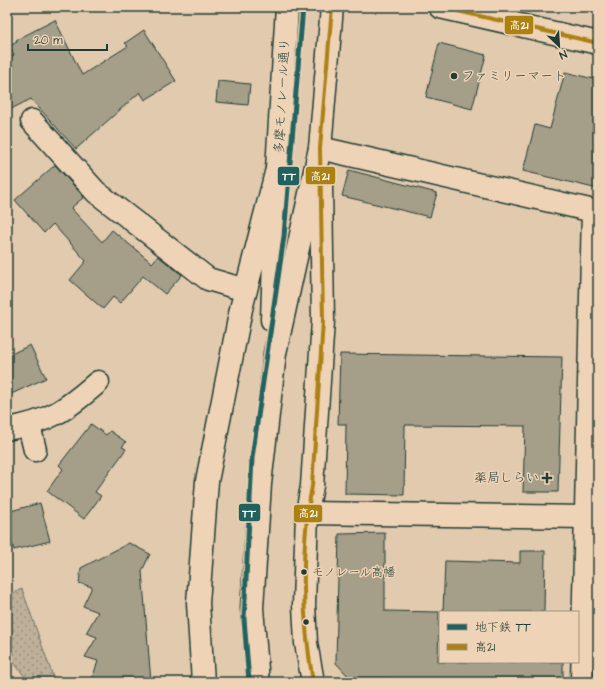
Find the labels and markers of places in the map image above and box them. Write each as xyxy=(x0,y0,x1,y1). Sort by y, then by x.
place label: ファミリーマート xyxy=(462,67,566,85)
marker: ファミリーマート xyxy=(449,71,459,81)
place label: 薬局しらい xyxy=(474,469,539,487)
marker: 薬局しらい xyxy=(542,473,552,483)
place label: モノレール高幡 xyxy=(312,564,395,581)
marker: モノレール高幡 xyxy=(299,567,309,577)
unlabelled marker xyxy=(301,617,311,627)

